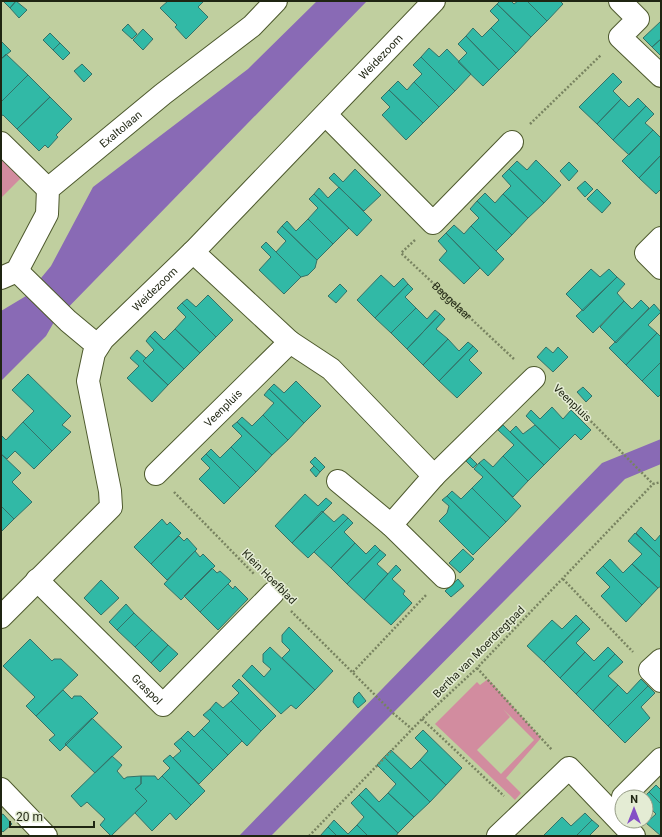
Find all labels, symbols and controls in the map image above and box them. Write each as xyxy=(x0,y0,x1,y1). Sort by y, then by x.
street label: Weidezoom xyxy=(356,31,405,82)
street label: Exaltolaan xyxy=(97,108,144,150)
street label: Weidezoom xyxy=(129,264,180,314)
street label: Baggelaar xyxy=(429,279,475,323)
street label: Veenpluis xyxy=(550,382,594,424)
street label: Veenpluis xyxy=(201,386,245,429)
street label: Klein Hoefblad xyxy=(239,547,299,607)
street label: Bertha van Moerdregtpad xyxy=(430,603,528,701)
street label: Graspol xyxy=(129,671,165,707)
north arrow xyxy=(614,789,654,829)
text: N xyxy=(630,793,638,806)
scale bar xyxy=(10,803,94,829)
text: 20 m xyxy=(16,810,43,824)

